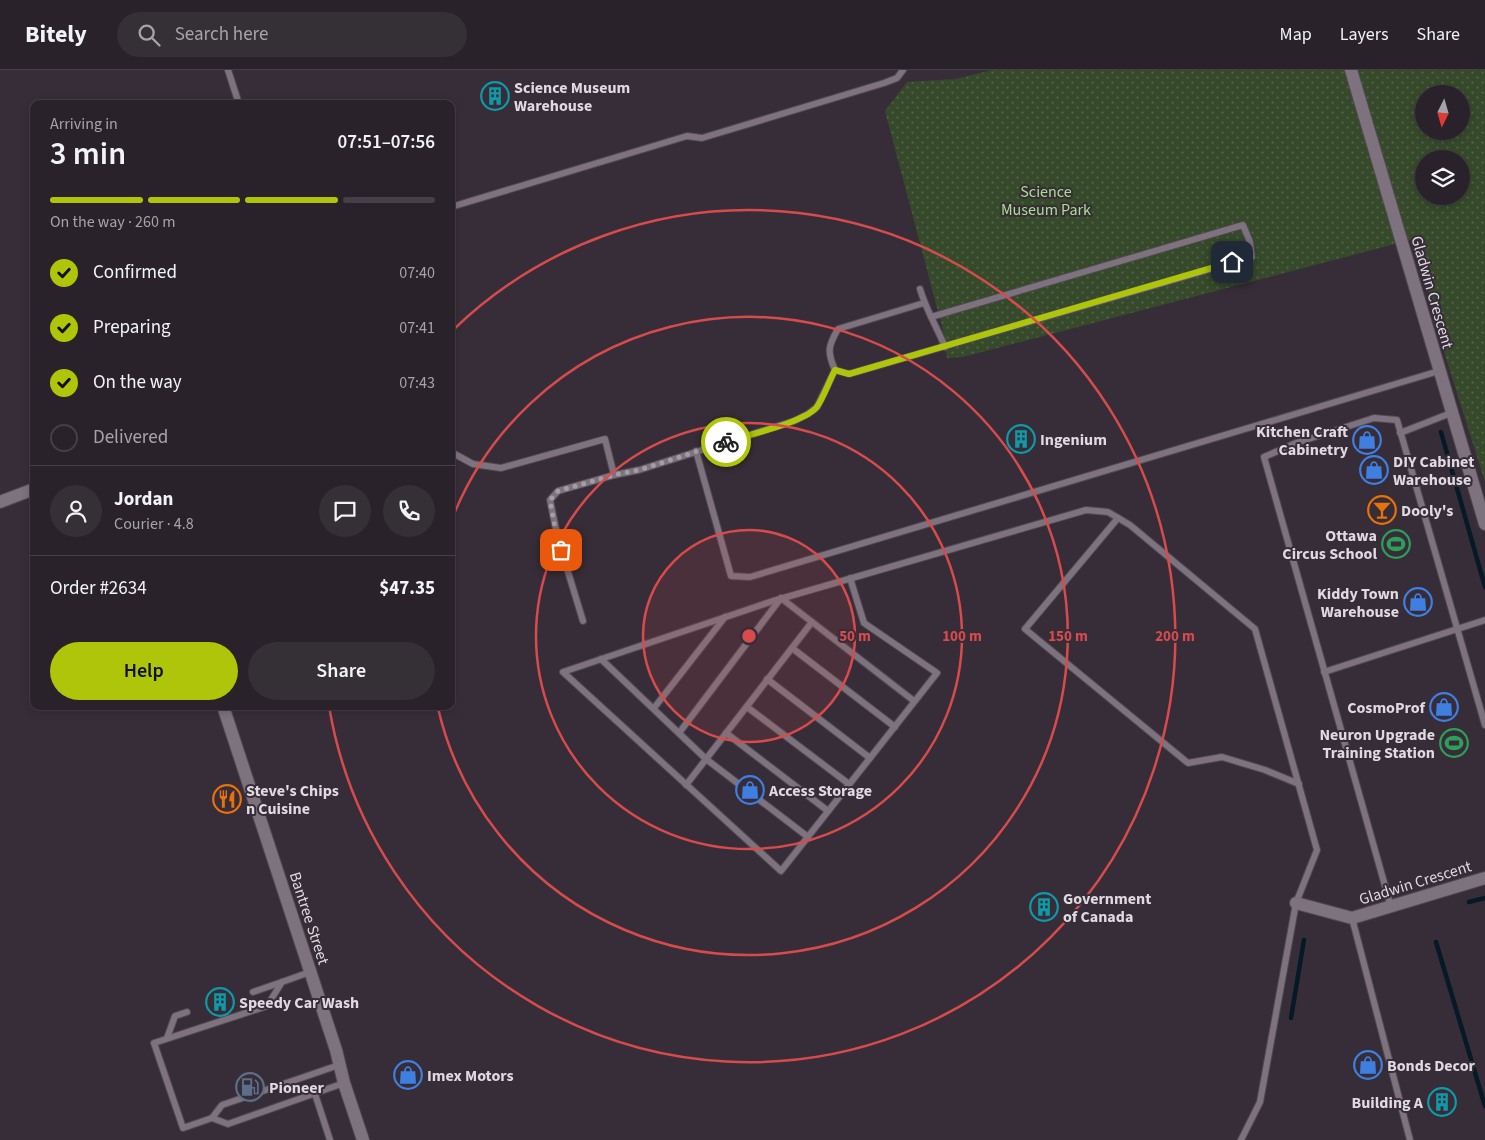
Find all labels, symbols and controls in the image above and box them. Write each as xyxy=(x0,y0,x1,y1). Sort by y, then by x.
search box xyxy=(117,12,467,57)
text: Bitely xyxy=(25,17,87,52)
icon: search xyxy=(135,21,163,49)
text: Search here xyxy=(175,21,268,48)
text: Map xyxy=(1280,22,1312,47)
text: Layers xyxy=(1340,22,1389,47)
text: Share xyxy=(1417,22,1460,47)
place label: Science Museum Warehouse xyxy=(514,77,630,117)
building icon: Science Museum Warehouse xyxy=(480,81,510,111)
north arrow xyxy=(1415,85,1470,140)
map controls xyxy=(1415,85,1470,205)
text: Arriving in xyxy=(50,113,118,135)
text: 07:51–07:56 xyxy=(337,129,435,156)
text: 3 min xyxy=(50,131,126,177)
button: layers xyxy=(1415,150,1470,205)
park label: Science Museum Park xyxy=(1001,181,1091,221)
text: On the way · 260 m xyxy=(50,211,175,233)
street label: Gladwin Crescent xyxy=(1405,233,1459,352)
pin xyxy=(1211,241,1253,283)
icon: home xyxy=(1218,248,1246,276)
icon: check xyxy=(50,259,78,287)
text: Confirmed xyxy=(93,259,177,286)
text: 07:40 xyxy=(399,262,435,284)
icon: check xyxy=(50,314,78,342)
text: Preparing xyxy=(93,314,171,341)
text: 07:41 xyxy=(399,317,435,339)
icon: check xyxy=(50,369,78,397)
text: On the way xyxy=(93,369,182,396)
text: 07:43 xyxy=(399,372,435,394)
courier xyxy=(701,417,751,467)
place label: Kitchen Craft Cabinetry xyxy=(1256,421,1349,461)
text: Delivered xyxy=(93,424,168,451)
building icon: Ingenium xyxy=(1006,424,1036,454)
shop icon: Kitchen Craft Cabinetry xyxy=(1352,425,1382,455)
icon: bike xyxy=(712,428,740,456)
place label: Ingenium xyxy=(1040,429,1107,451)
place label: DIY Cabinet Warehouse xyxy=(1393,451,1474,491)
shop icon: DIY Cabinet Warehouse xyxy=(1359,455,1389,485)
button: person xyxy=(50,485,102,537)
button: chat xyxy=(319,485,371,537)
button: phone xyxy=(383,485,435,537)
text: Jordan xyxy=(114,486,173,513)
bar icon: Dooly's xyxy=(1367,495,1397,525)
place label: Dooly's xyxy=(1401,500,1453,522)
text: Courier · 4.8 xyxy=(114,513,194,535)
place label: Ottawa Circus School xyxy=(1282,525,1377,565)
pin xyxy=(540,529,582,571)
sports icon: Ottawa Circus School xyxy=(1381,529,1411,559)
icon: bag xyxy=(547,536,575,564)
text: Order #2634 xyxy=(50,575,147,602)
text: $47.35 xyxy=(379,575,435,602)
place label: Kiddy Town Warehouse xyxy=(1317,583,1399,623)
shop icon: Kiddy Town Warehouse xyxy=(1403,587,1433,617)
text: 50 m xyxy=(839,626,871,647)
text: 100 m xyxy=(942,626,982,647)
text: 150 m xyxy=(1048,626,1088,647)
text: 200 m xyxy=(1155,626,1195,647)
centre of rings xyxy=(740,627,758,645)
button: Help xyxy=(50,642,238,700)
button: Share xyxy=(248,642,435,700)
shop icon: CosmoProf xyxy=(1429,692,1459,722)
place label: CosmoProf xyxy=(1347,697,1426,719)
place label: Neuron Upgrade Training Station xyxy=(1319,724,1435,764)
sports icon: Neuron Upgrade Training Station xyxy=(1439,728,1469,758)
shop icon: Access Storage xyxy=(735,775,765,805)
place label: Steve's Chips n Cuisine xyxy=(246,780,339,820)
place label: Access Storage xyxy=(768,780,872,802)
restaurant icon: Steve's Chips n Cuisine xyxy=(212,784,242,814)
street label: Gladwin Crescent xyxy=(1356,855,1475,911)
street label: Bantree Street xyxy=(284,869,335,968)
place label: Government of Canada xyxy=(1063,888,1151,928)
building icon: Government of Canada xyxy=(1029,892,1059,922)
building icon: Speedy Car Wash xyxy=(205,987,235,1017)
place label: Speedy Car Wash xyxy=(239,992,359,1014)
shop icon: Bonds Decor xyxy=(1353,1050,1383,1080)
place label: Bonds Decor xyxy=(1387,1055,1476,1077)
shop icon: Imex Motors xyxy=(393,1060,423,1090)
place label: Imex Motors xyxy=(427,1065,514,1087)
fuel station icon: Pioneer xyxy=(235,1072,265,1102)
place label: Pioneer xyxy=(269,1077,325,1099)
building icon: Building A xyxy=(1427,1087,1457,1117)
place label: Building A xyxy=(1352,1092,1424,1114)

